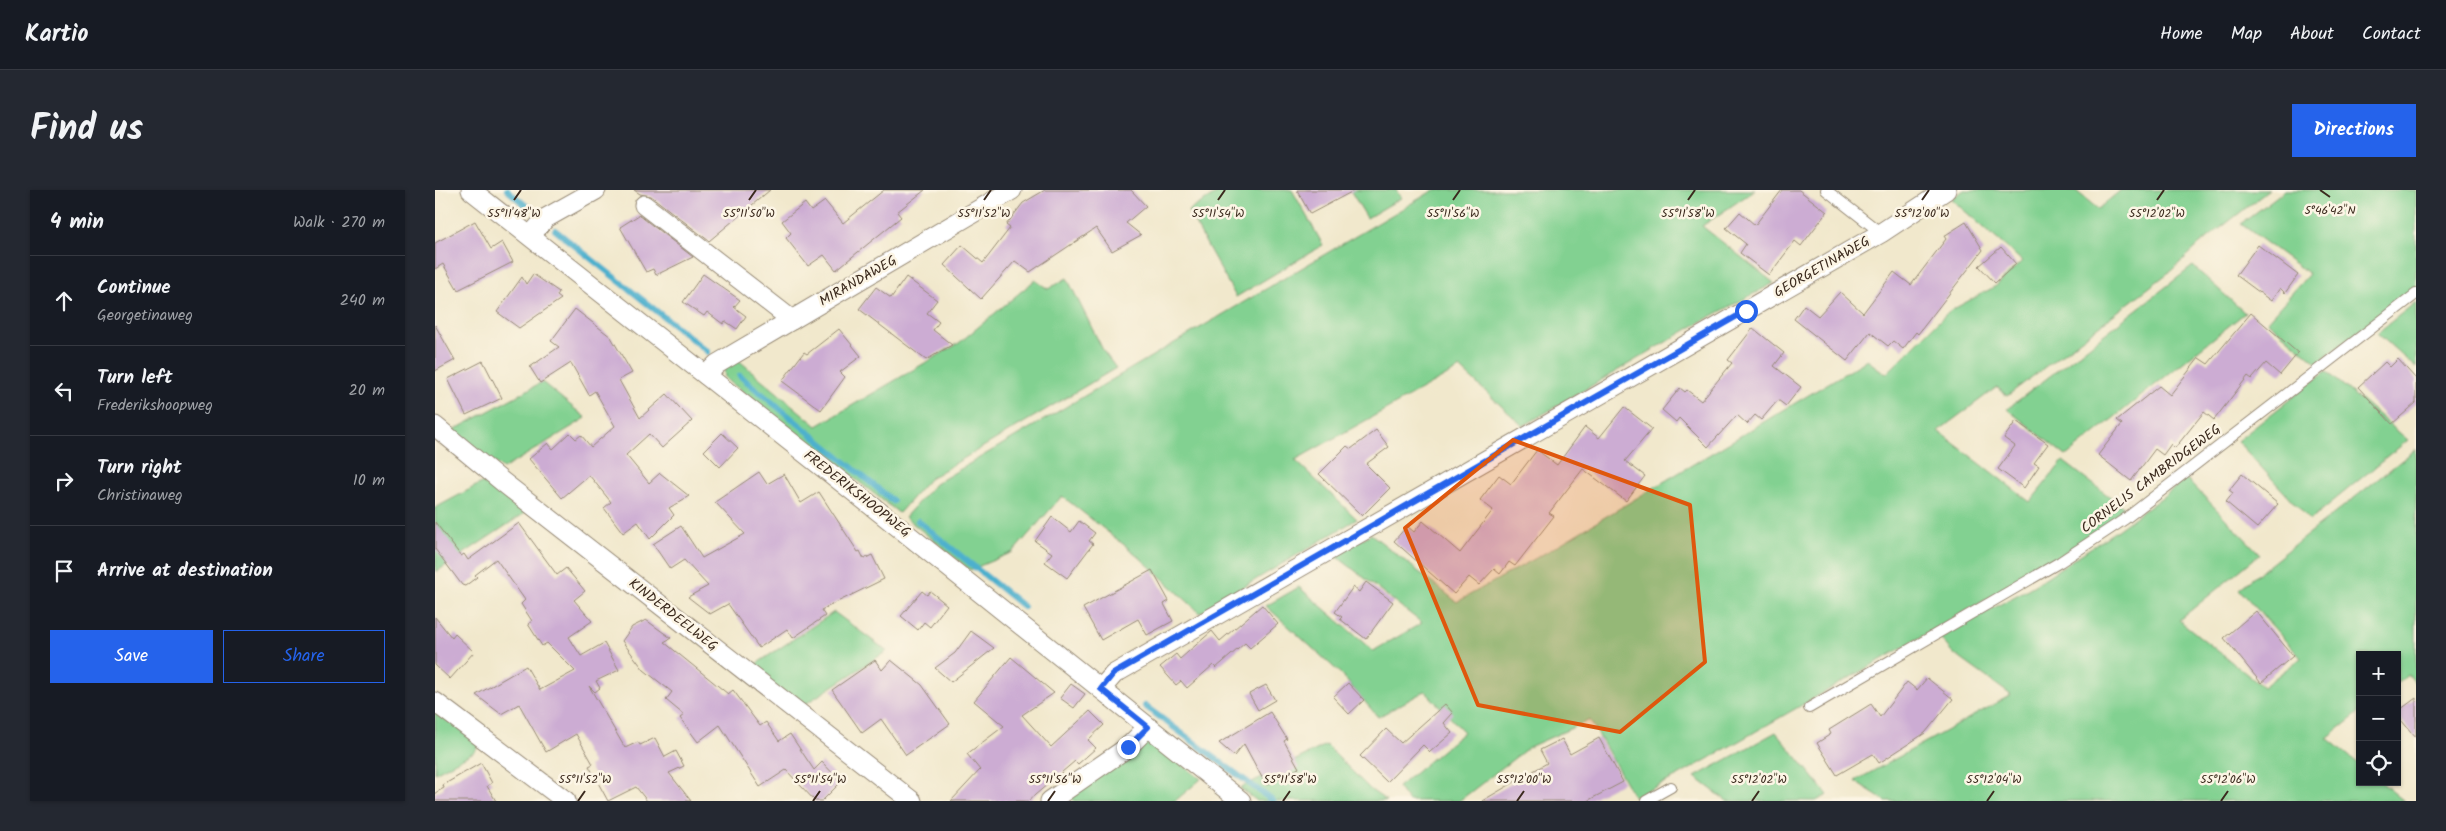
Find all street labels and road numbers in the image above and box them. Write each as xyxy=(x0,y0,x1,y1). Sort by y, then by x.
street label: GEORGETINAWEG xyxy=(1770,231,1874,303)
street label: MIRANDAWEG xyxy=(815,250,901,312)
street label: CORNELIS CAMBRIDGEWEG xyxy=(2076,419,2226,539)
street label: FREDERIKSHOOPWEG xyxy=(799,445,915,543)
street label: KINDERDEELWEG xyxy=(624,573,722,657)

